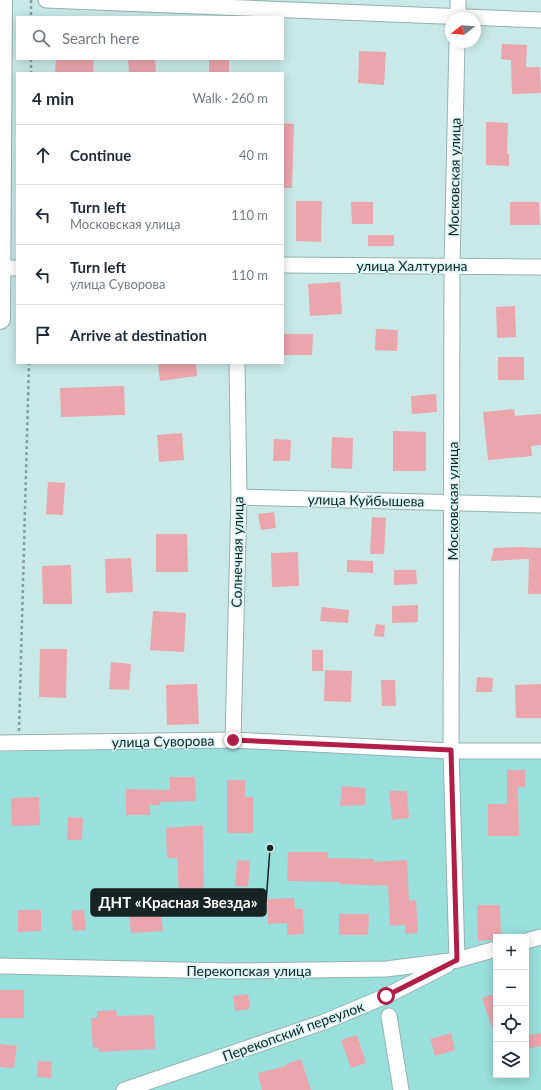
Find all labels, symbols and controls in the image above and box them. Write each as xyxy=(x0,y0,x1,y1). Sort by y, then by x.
north arrow xyxy=(445,12,481,48)
search box xyxy=(16,16,284,60)
icon: search xyxy=(30,27,52,49)
text: Search here xyxy=(62,29,139,47)
text: 4 min xyxy=(32,88,74,109)
text: Walk · 260 m xyxy=(192,90,268,106)
street label: Московская улица xyxy=(444,117,464,237)
icon: ahead xyxy=(32,144,54,166)
text: Continue xyxy=(70,146,131,164)
text: 40 m xyxy=(239,147,268,163)
text: Turn left xyxy=(70,198,126,216)
icon: left xyxy=(32,204,54,226)
text: 110 m xyxy=(231,207,268,223)
text: Московская улица xyxy=(70,216,180,232)
street label: улица Халтурина xyxy=(357,257,468,274)
text: Turn left xyxy=(70,258,126,276)
icon: left xyxy=(32,264,54,286)
text: 110 m xyxy=(231,267,268,283)
text: улица Суворова xyxy=(70,276,165,292)
icon: arrive xyxy=(32,324,54,346)
text: Arrive at destination xyxy=(70,326,207,344)
street label: Московская улица xyxy=(444,442,461,560)
street label: улица Куйбышева xyxy=(307,490,425,510)
street label: Солнечная улица xyxy=(228,496,246,608)
route end xyxy=(224,731,242,749)
street label: улица Суворова xyxy=(111,732,215,750)
callout: ДНТ «Красная Звезда» xyxy=(91,889,266,916)
text: ДНТ «Красная Звезда» xyxy=(98,893,258,911)
map controls xyxy=(493,934,529,1078)
button: + xyxy=(493,934,529,970)
street label: Перекопская улица xyxy=(186,962,312,979)
button: − xyxy=(493,970,529,1006)
route start xyxy=(377,987,395,1005)
street label: Перекопский переулок xyxy=(220,997,367,1065)
button: locate xyxy=(493,1006,529,1042)
button: layers xyxy=(493,1042,529,1078)

